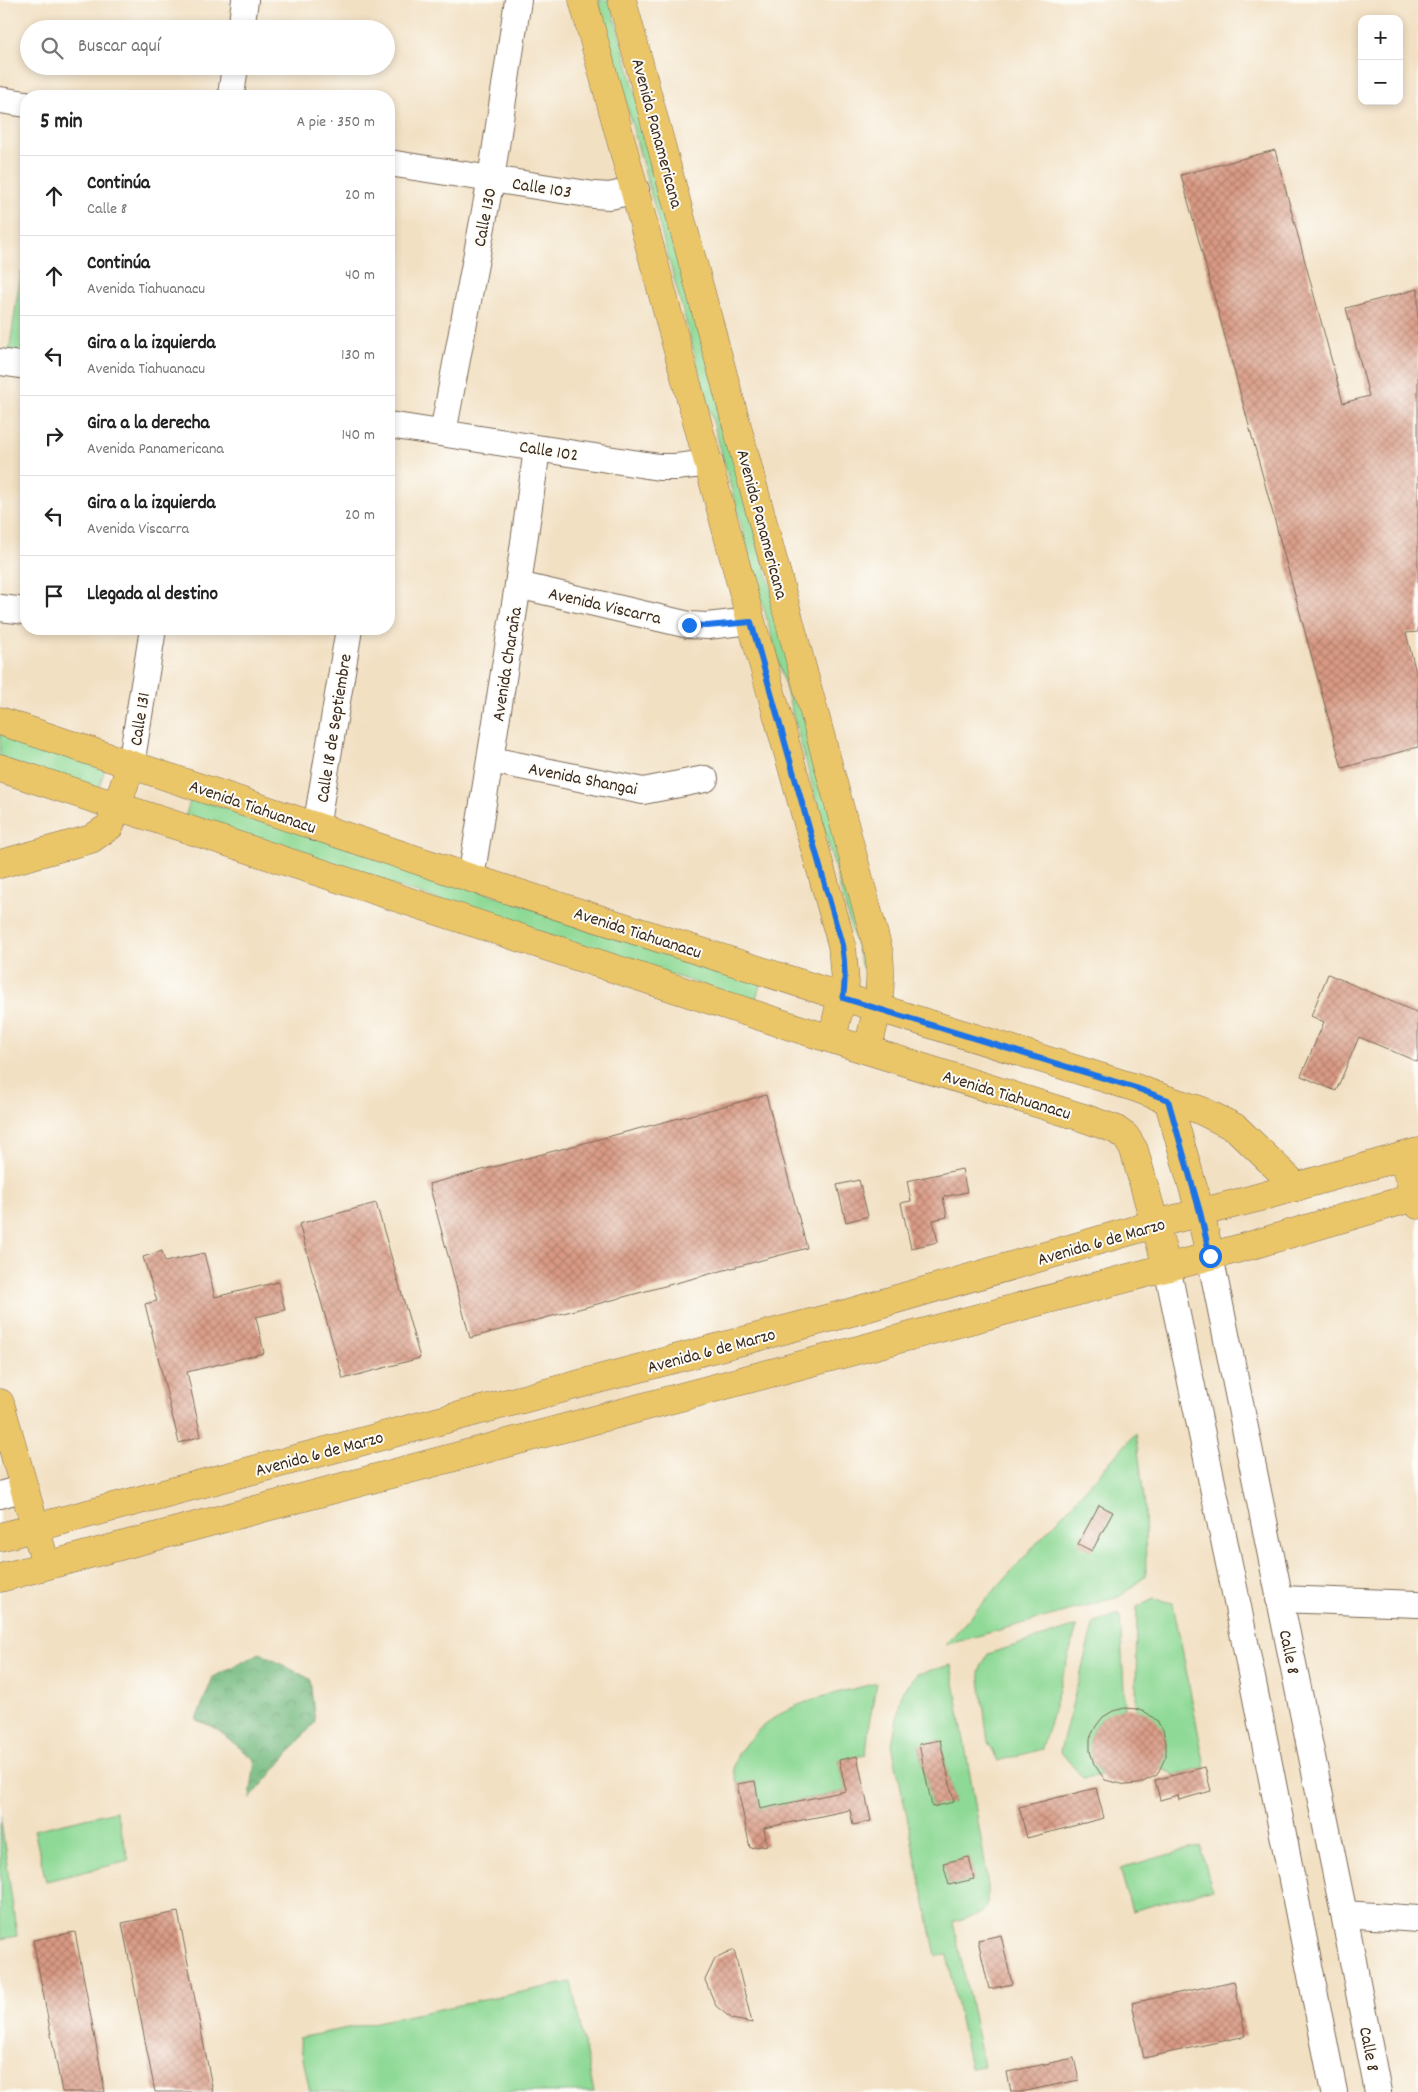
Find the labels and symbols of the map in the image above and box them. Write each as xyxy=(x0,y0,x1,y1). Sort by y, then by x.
street label: Avenida Panamericana xyxy=(624,56,688,212)
street label: Calle 103 xyxy=(510,172,573,206)
street label: Calle 130 xyxy=(468,186,504,249)
street label: Calle 102 xyxy=(517,435,580,469)
street label: Avenida Panamericana xyxy=(729,447,793,603)
street label: Avenida Viscarra xyxy=(546,582,664,633)
street label: Avenida Charaña xyxy=(487,605,530,723)
route end xyxy=(678,614,701,637)
street label: Calle 18 de Septiembre xyxy=(311,652,360,805)
street label: Calle 131 xyxy=(125,691,158,748)
street label: Avenida Shangai xyxy=(526,758,639,803)
street label: Avenida Tiahuanacu xyxy=(185,775,319,842)
street label: Avenida Tiahuanacu xyxy=(570,902,704,967)
street label: Avenida Tiahuanacu xyxy=(939,1065,1074,1128)
street label: Avenida 6 de Marzo xyxy=(1035,1213,1168,1274)
route start xyxy=(1199,1245,1222,1268)
street label: Avenida 6 de Marzo xyxy=(645,1323,779,1382)
street label: Avenida 6 de Marzo xyxy=(253,1426,387,1485)
street label: Calle 8 xyxy=(1271,1628,1304,1677)
street label: Calle 8 xyxy=(1351,2025,1384,2074)

